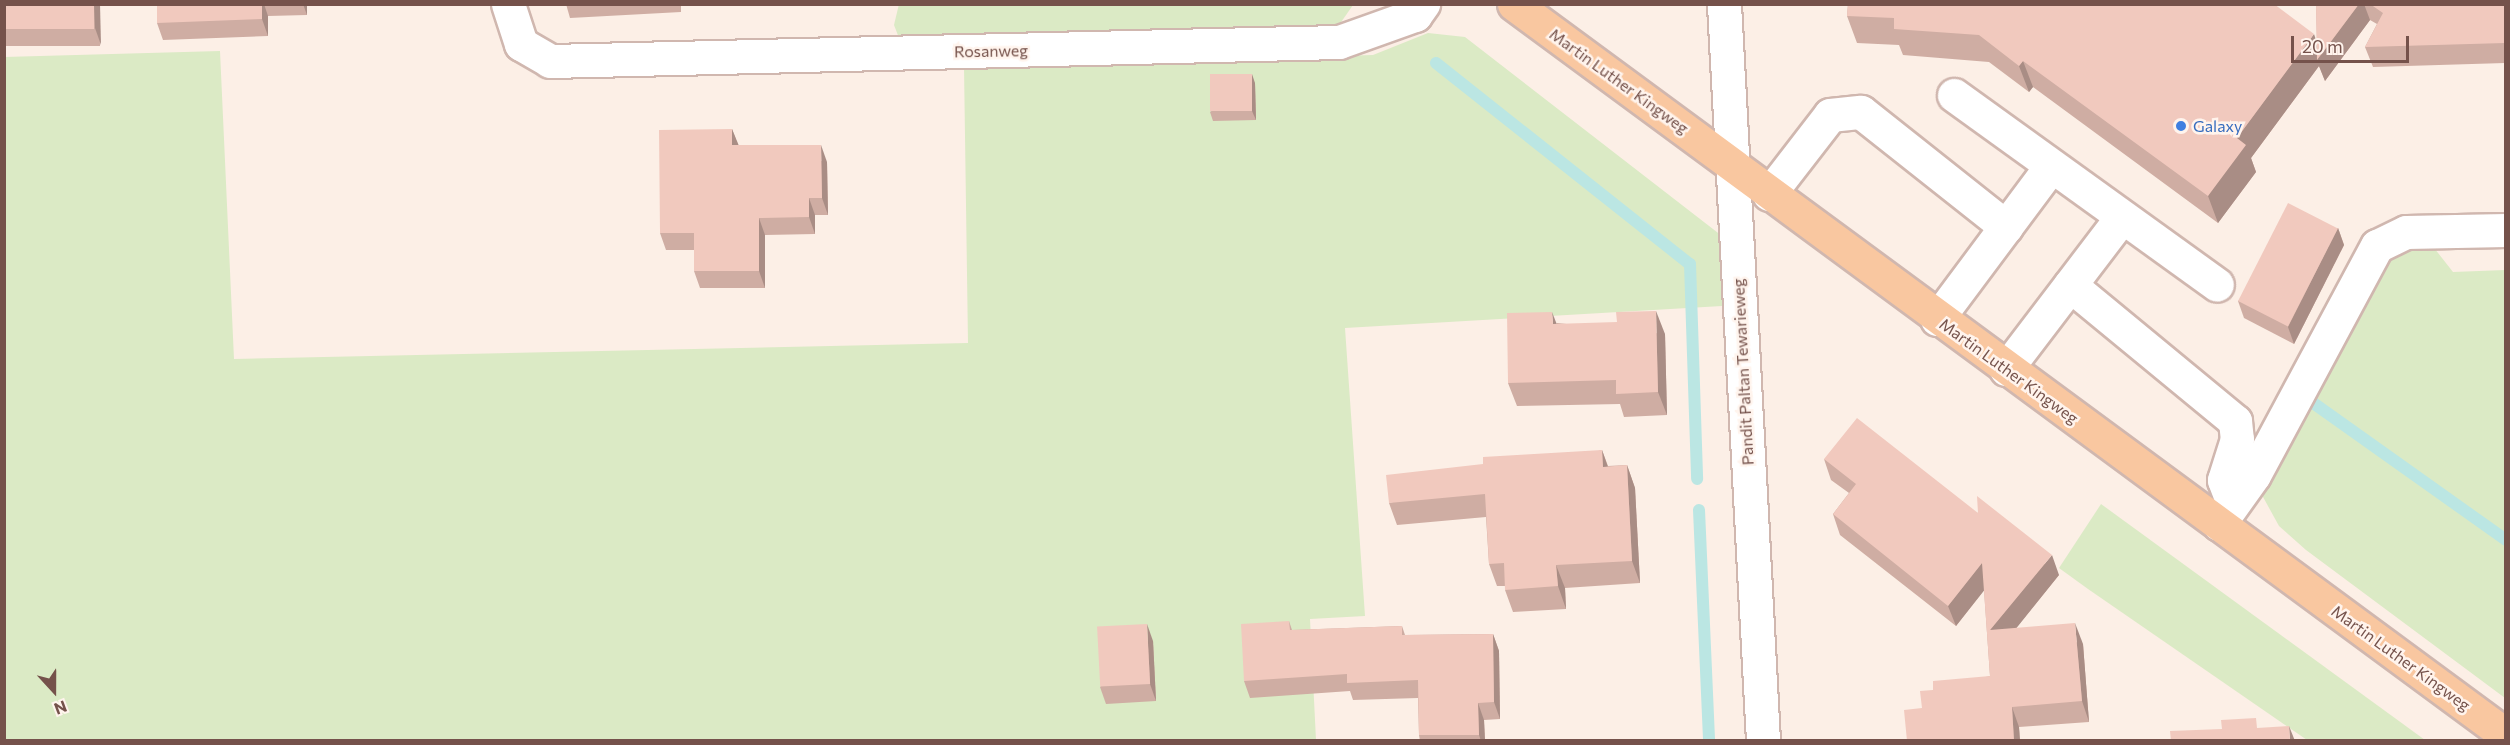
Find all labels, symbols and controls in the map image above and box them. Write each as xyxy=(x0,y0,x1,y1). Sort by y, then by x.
street label: Martin Luther Kingweg xyxy=(1546,24,1692,138)
scale bar xyxy=(2294,24,2412,62)
text: 20 m xyxy=(2302,35,2343,57)
street label: Rosanweg xyxy=(954,41,1028,61)
place label: Galaxy xyxy=(2193,116,2242,136)
marker: Galaxy xyxy=(2174,119,2188,133)
street label: Pandit Paltan Tewarieweg xyxy=(1729,278,1757,466)
street label: Martin Luther Kingweg xyxy=(1936,314,2082,428)
street label: Martin Luther Kingweg xyxy=(2328,601,2474,715)
north arrow xyxy=(24,661,84,721)
text: N xyxy=(52,697,70,719)

